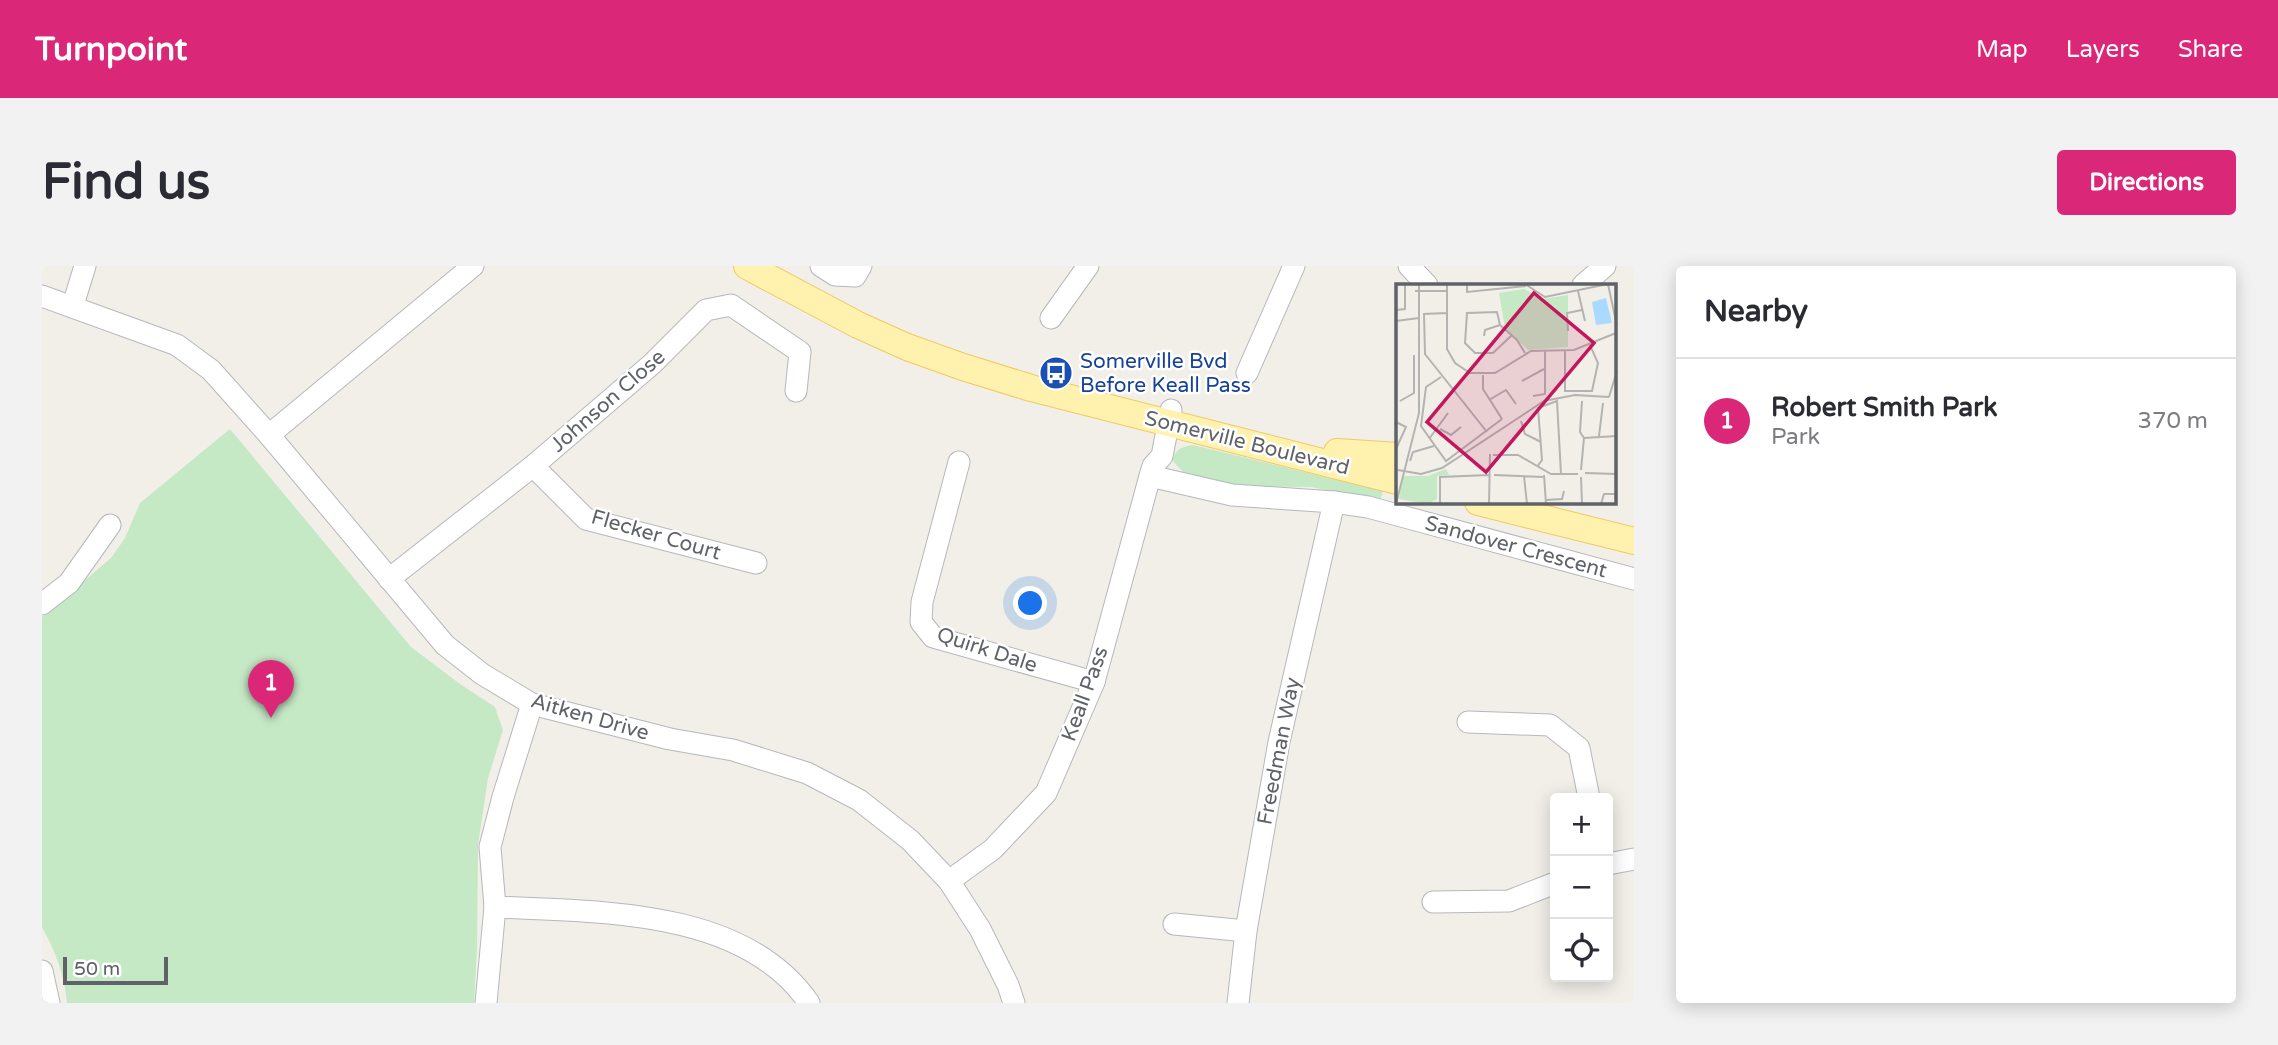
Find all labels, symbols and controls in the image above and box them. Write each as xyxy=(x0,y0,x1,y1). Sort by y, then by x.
text: Turnpoint xyxy=(35,30,187,69)
text: Map xyxy=(1976,35,2028,64)
text: Layers xyxy=(2066,35,2140,64)
text: Share xyxy=(2178,35,2243,64)
button: Directions xyxy=(2057,150,2236,215)
text: Find us xyxy=(42,153,210,212)
inset map xyxy=(1396,284,1616,504)
text: Nearby xyxy=(1704,293,1808,330)
street label: Johnson Close xyxy=(546,344,671,458)
place label: Somerville Bvd Before Keall Pass xyxy=(1080,349,1251,398)
bus stop icon: Somerville Bvd Before Keall Pass xyxy=(1037,354,1075,392)
text: Robert Smith Park xyxy=(1771,392,1997,423)
street label: Somerville Boulevard xyxy=(1142,405,1352,481)
text: 1 xyxy=(1720,407,1734,435)
text: 370 m xyxy=(2138,407,2208,435)
text: Park xyxy=(1771,423,1820,451)
street label: Flecker Court xyxy=(588,505,724,565)
street label: Sandover Crescent xyxy=(1422,511,1610,583)
your location xyxy=(1013,586,1047,620)
street label: Quirk Dale xyxy=(934,622,1041,678)
street label: Keall Pass xyxy=(1056,643,1114,745)
pin: 1 xyxy=(248,660,294,718)
street label: Freedman Way xyxy=(1252,675,1306,827)
street label: Aitken Drive xyxy=(528,688,652,746)
map controls xyxy=(1550,793,1613,982)
button: + xyxy=(1550,793,1613,856)
button: − xyxy=(1550,856,1613,919)
button: locate xyxy=(1550,919,1613,982)
scale bar xyxy=(63,954,168,986)
text: 50 m xyxy=(74,958,120,980)

